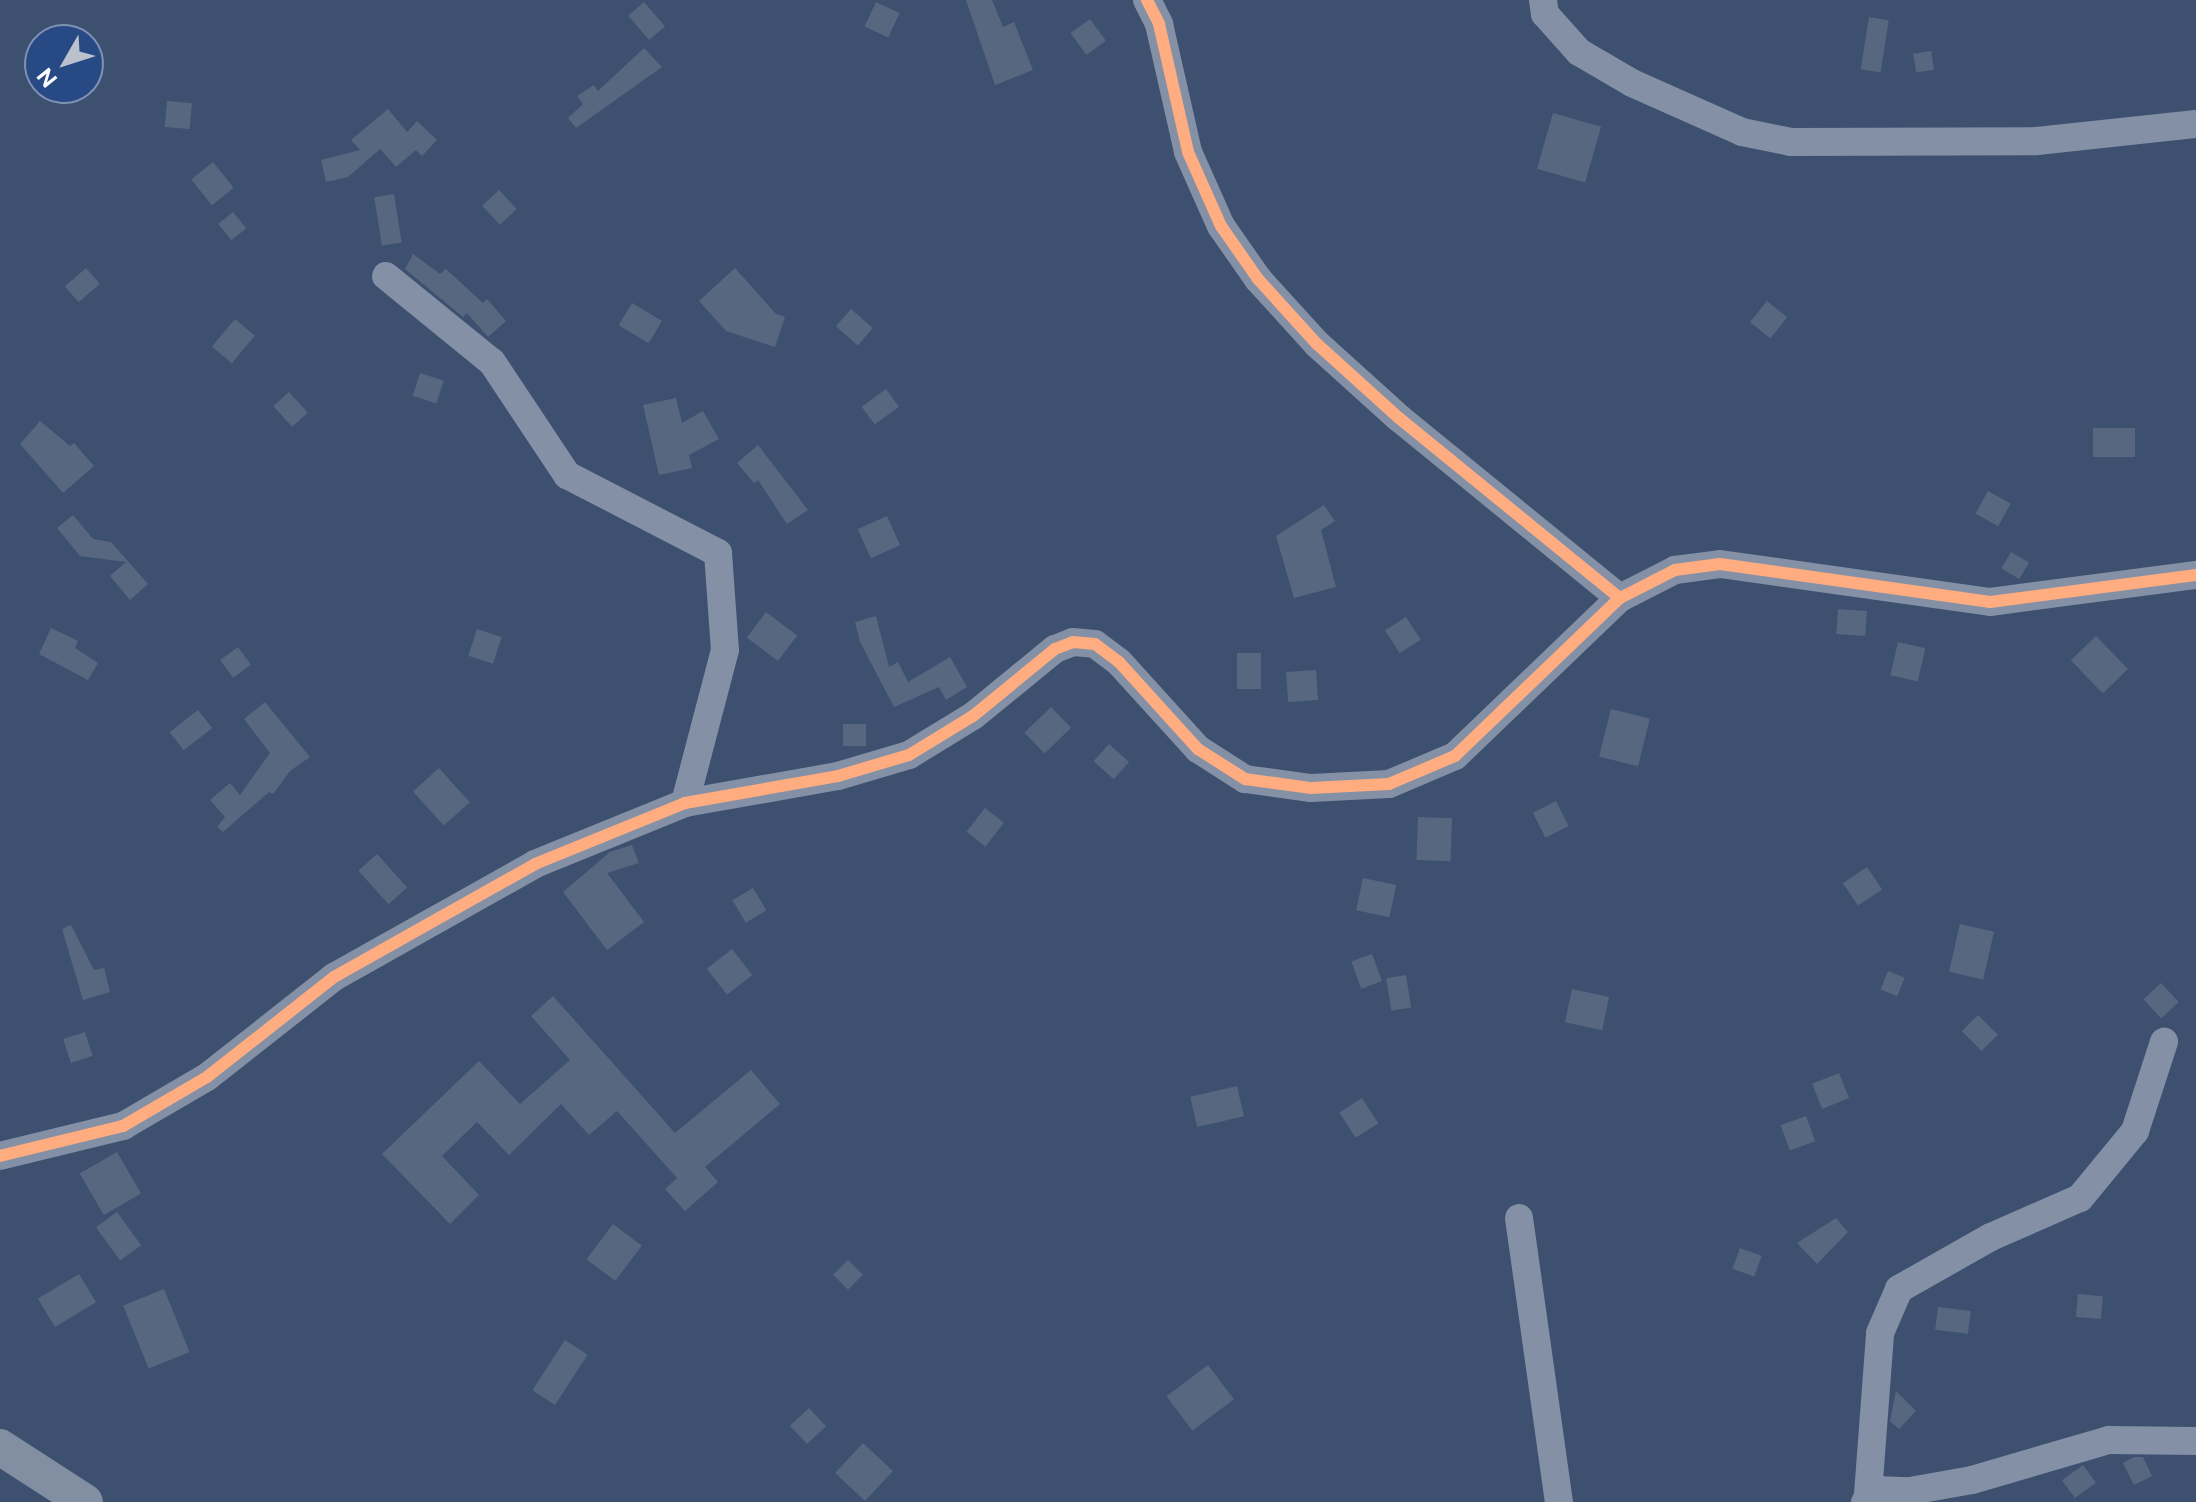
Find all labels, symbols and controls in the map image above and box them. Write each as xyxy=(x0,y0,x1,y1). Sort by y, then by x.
north arrow xyxy=(24,24,104,104)
text: N xyxy=(31,63,62,93)

